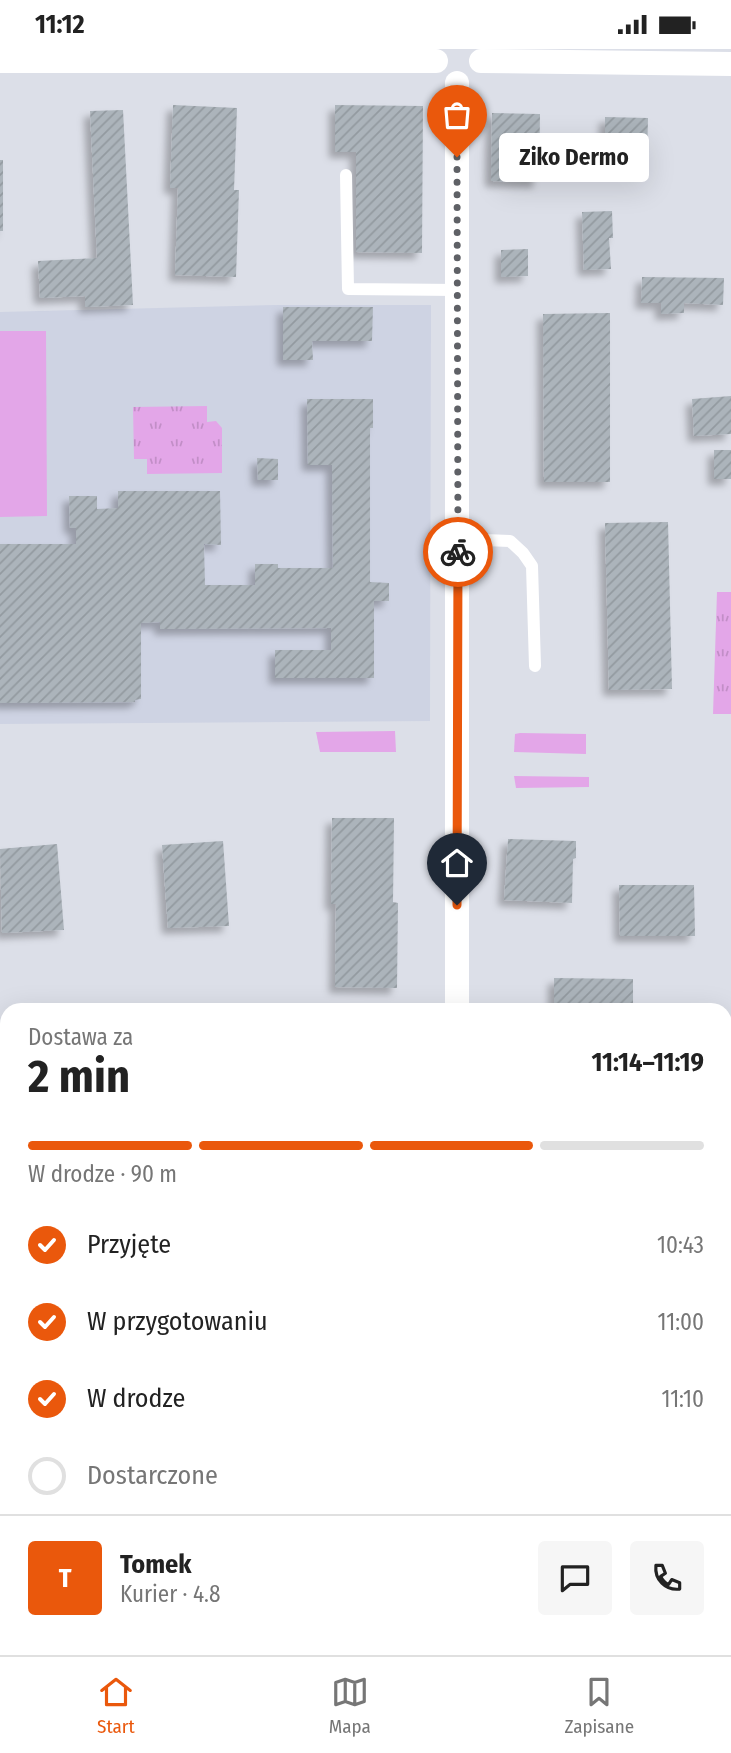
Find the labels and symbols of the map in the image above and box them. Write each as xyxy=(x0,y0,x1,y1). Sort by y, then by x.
pin xyxy=(427,85,487,157)
callout: Ziko Dermo xyxy=(499,133,650,181)
courier xyxy=(423,517,493,587)
pin xyxy=(427,833,487,905)

